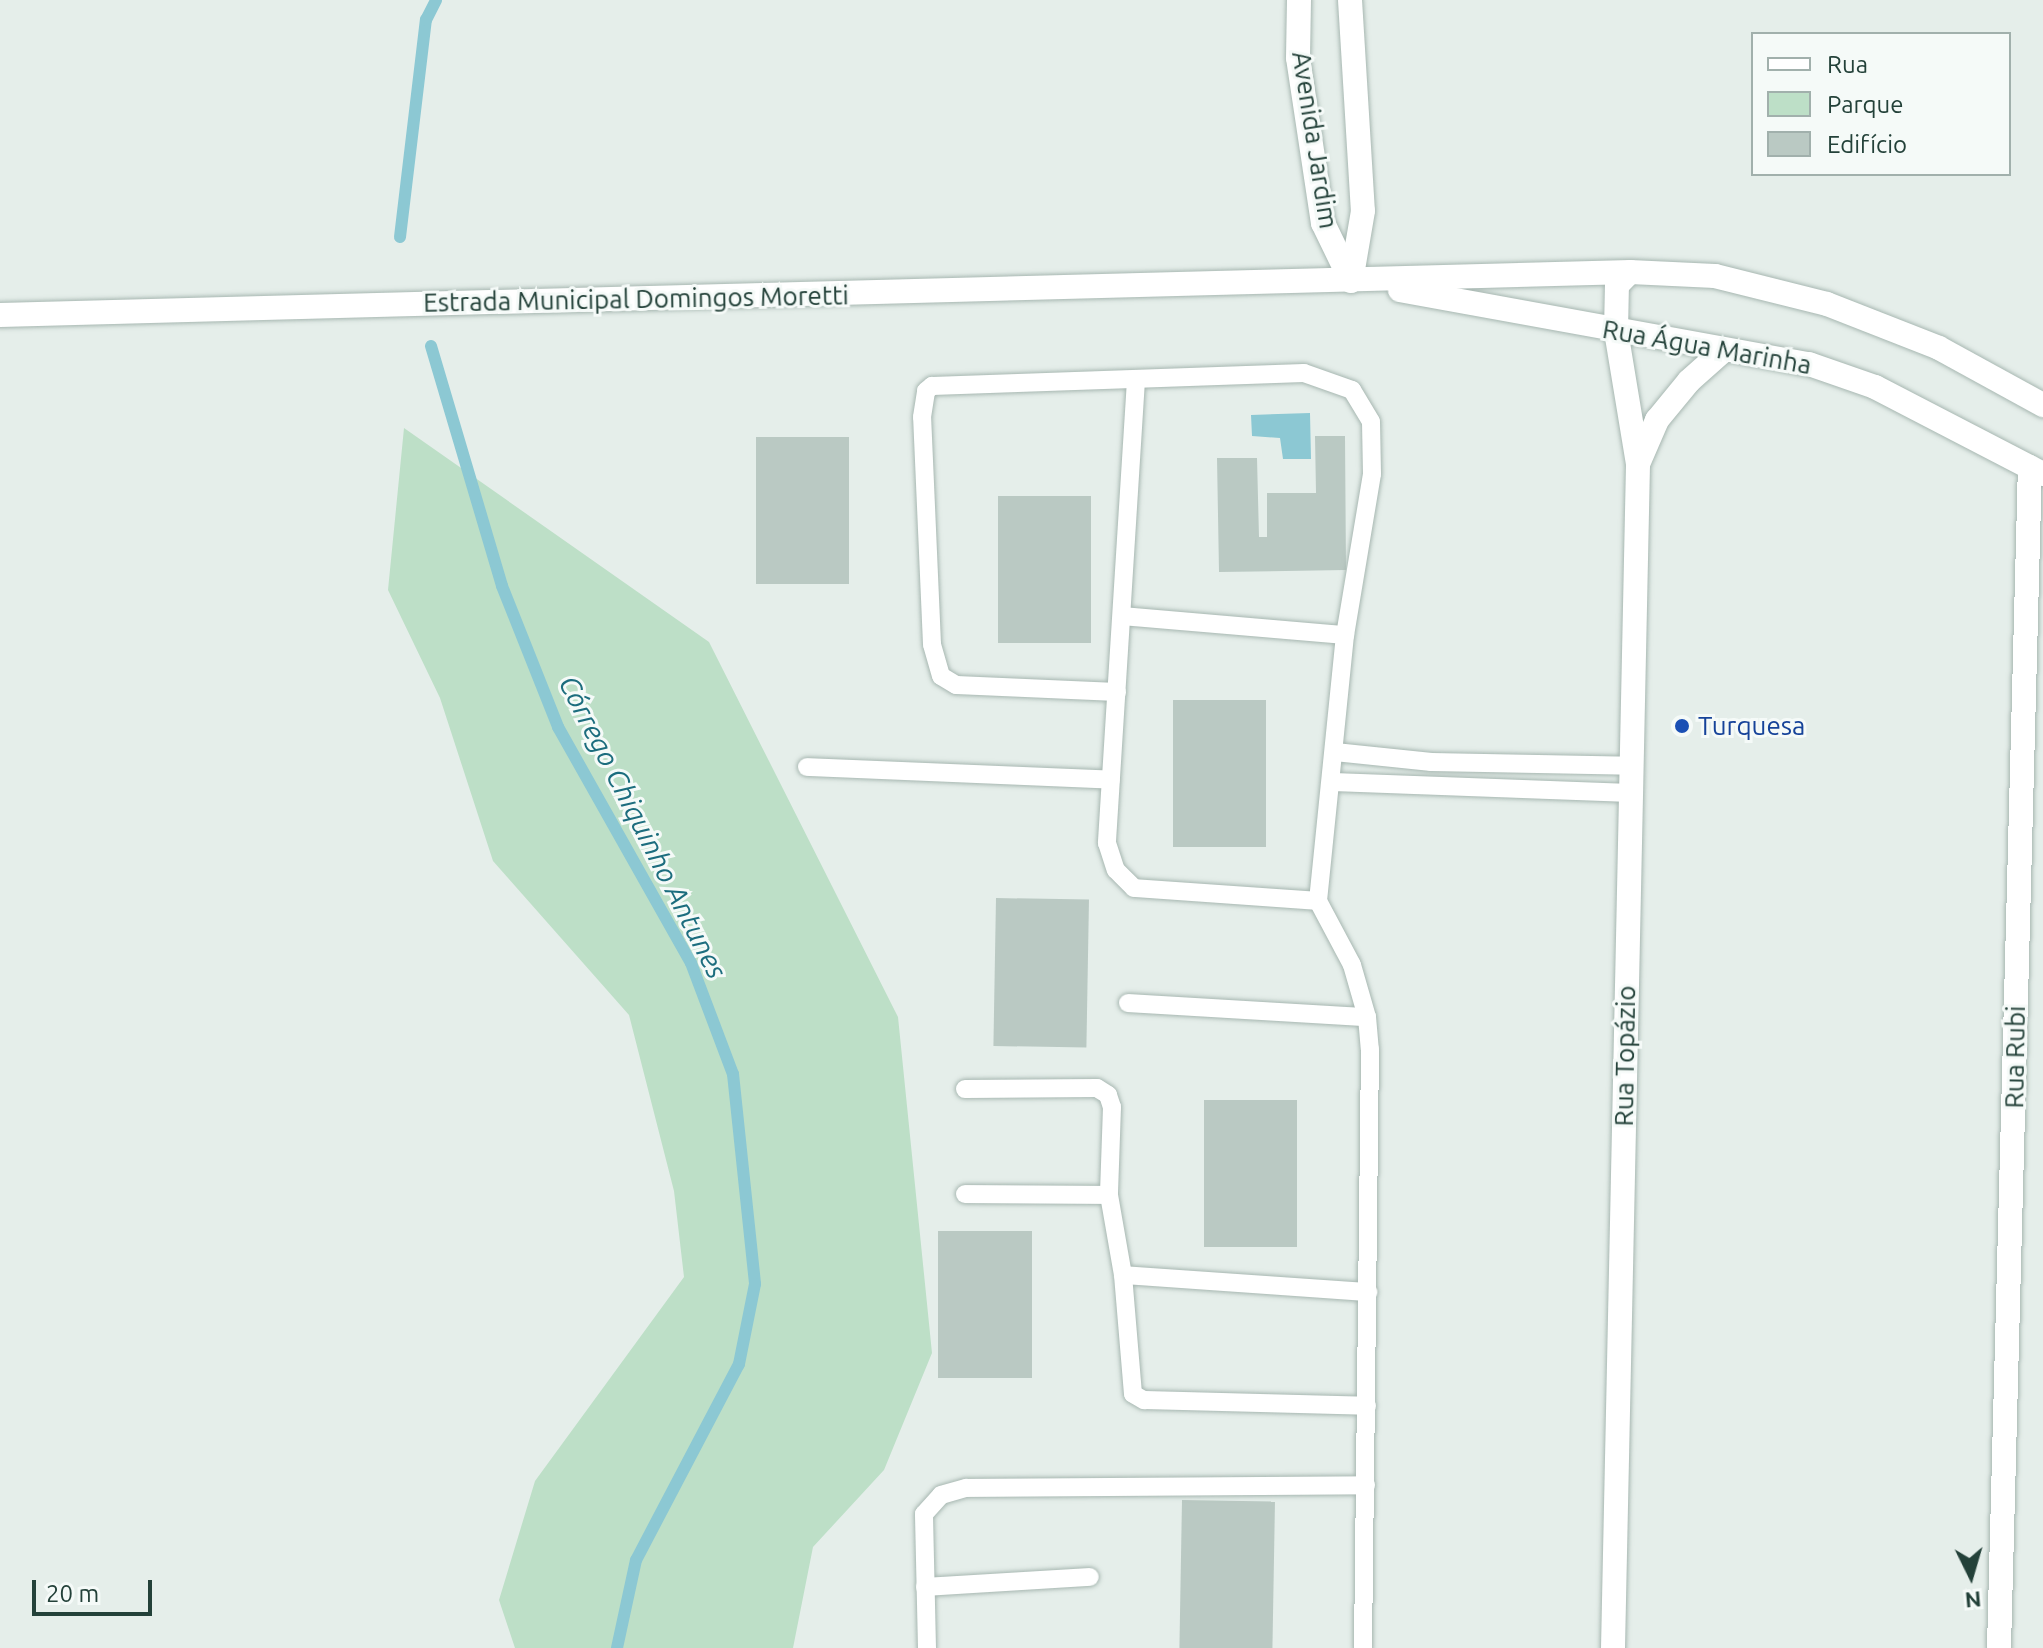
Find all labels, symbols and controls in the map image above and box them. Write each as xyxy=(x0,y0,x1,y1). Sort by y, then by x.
legend xyxy=(1751,32,2011,176)
street label: Avenida Jardim xyxy=(1286,49,1344,231)
text: Rua xyxy=(1827,51,1868,78)
text: Parque xyxy=(1827,91,1904,118)
text: Edifício xyxy=(1827,131,1907,158)
street label: Estrada Municipal Domingos Moretti xyxy=(423,280,849,318)
street label: Rua Água Marinha xyxy=(1600,313,1814,381)
water label: Córrego Chiquinho Antunes xyxy=(552,670,734,984)
place label: Turquesa xyxy=(1698,710,1805,742)
marker: Turquesa xyxy=(1673,717,1691,735)
street label: Rua Topázio xyxy=(1608,985,1642,1127)
street label: Rua Rubi xyxy=(1999,1005,2031,1109)
north arrow xyxy=(1931,1536,2011,1616)
scale bar xyxy=(36,1564,156,1614)
text: 20 m xyxy=(46,1580,99,1607)
text: N xyxy=(1964,1587,1982,1614)

